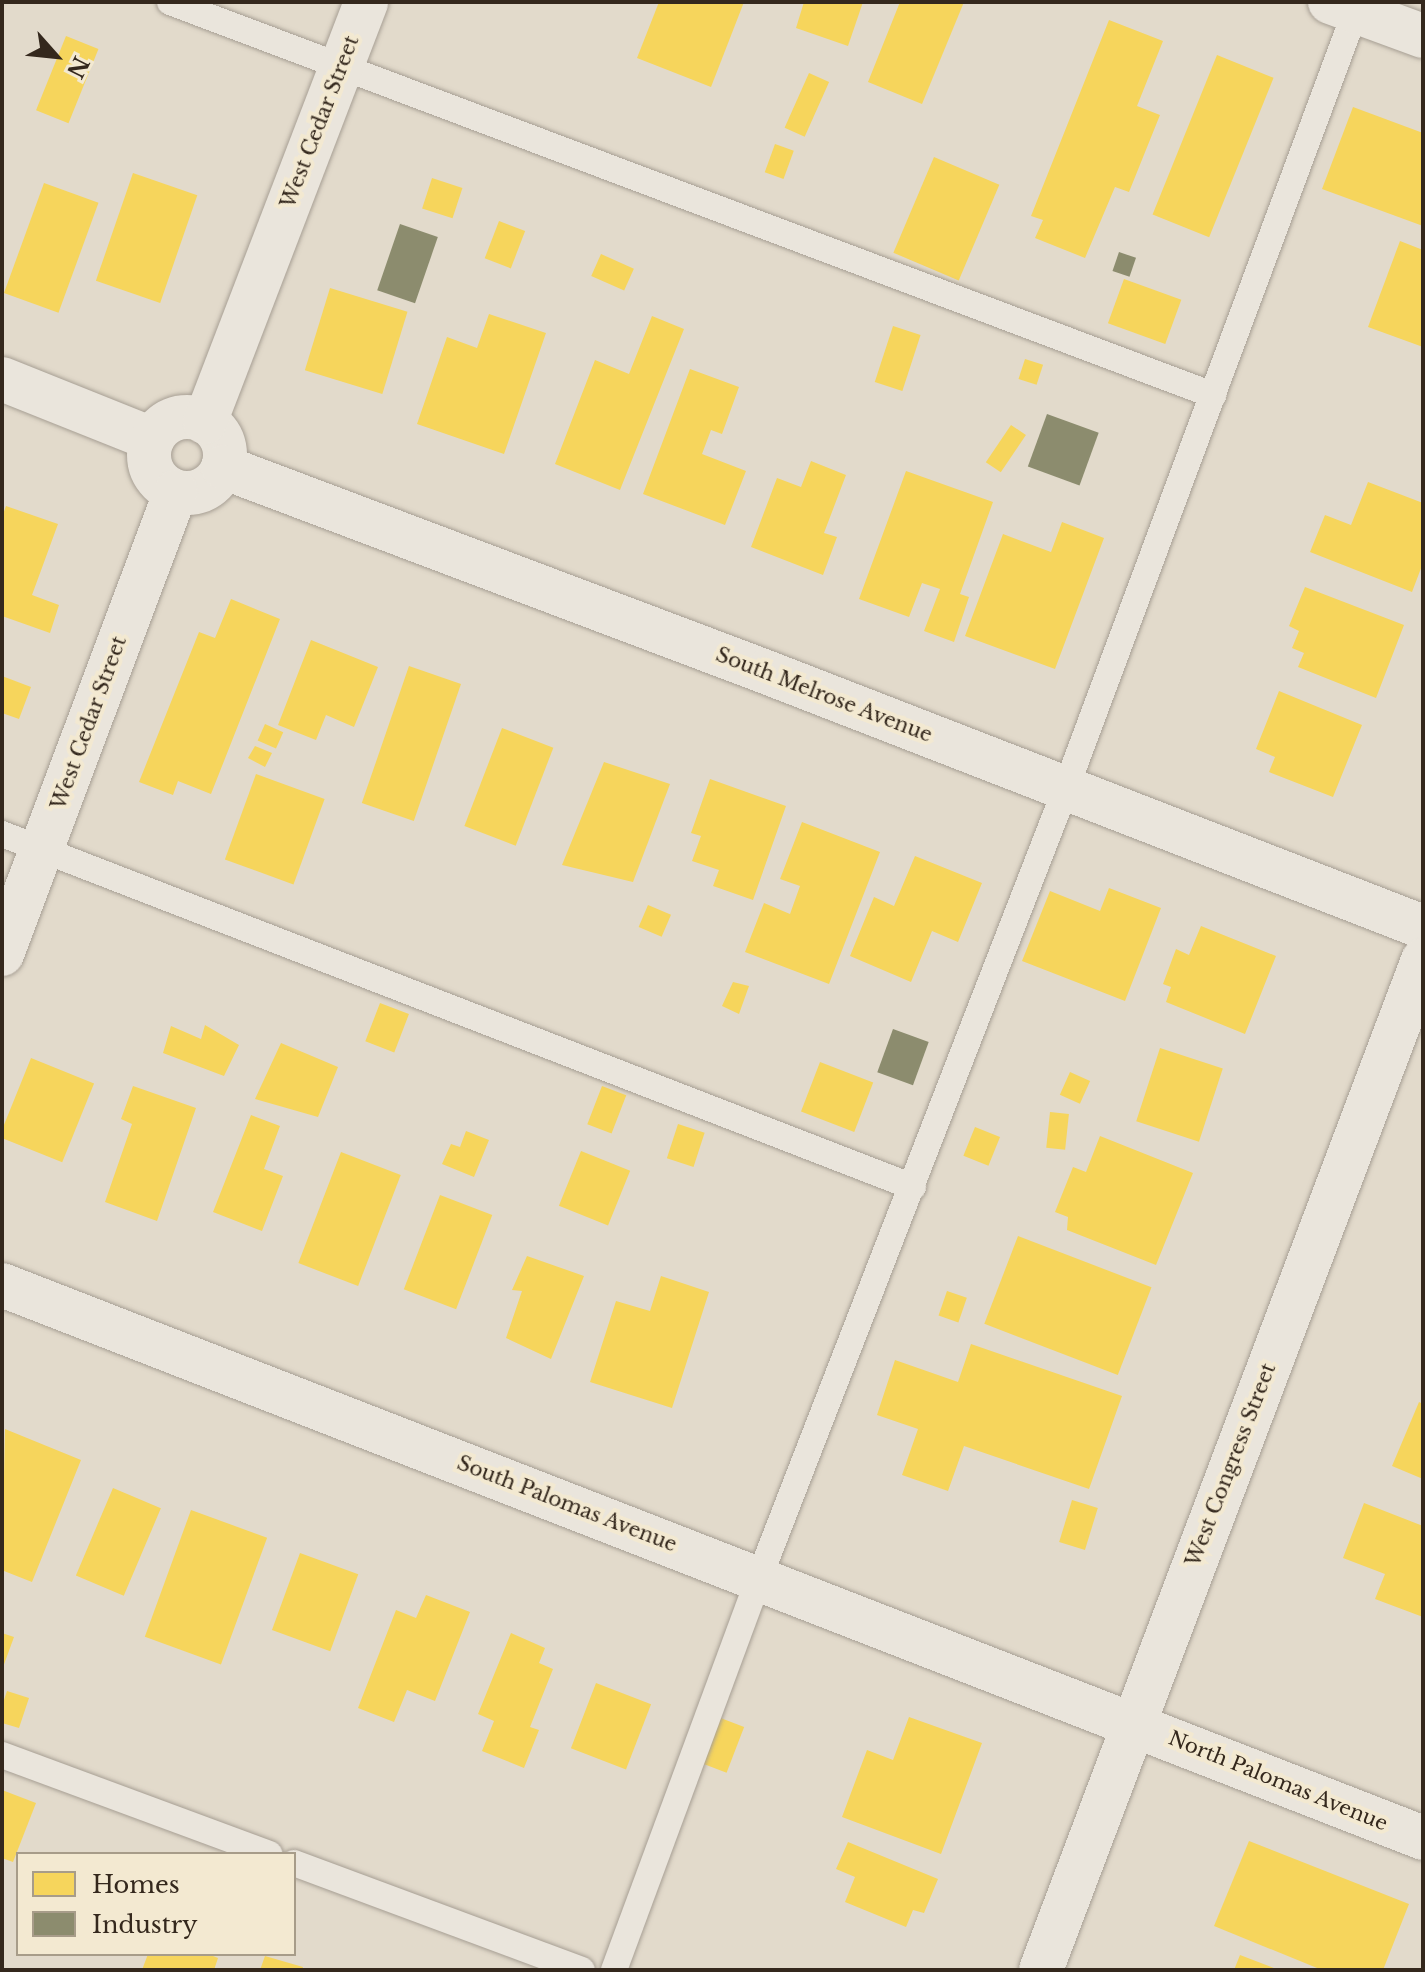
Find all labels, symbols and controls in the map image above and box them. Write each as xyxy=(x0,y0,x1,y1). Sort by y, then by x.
north arrow xyxy=(16,16,96,96)
street label: West Cedar Street xyxy=(276,32,364,212)
text: N xyxy=(61,52,95,82)
street label: West Cedar Street xyxy=(46,633,132,813)
street label: South Melrose Avenue xyxy=(712,642,936,748)
street label: West Congress Street xyxy=(1181,1360,1281,1570)
street label: South Palomas Avenue xyxy=(453,1451,681,1557)
street label: North Palomas Avenue xyxy=(1165,1726,1391,1836)
legend xyxy=(16,1852,296,1956)
text: Homes xyxy=(92,1870,180,1899)
text: Industry xyxy=(92,1910,198,1939)

